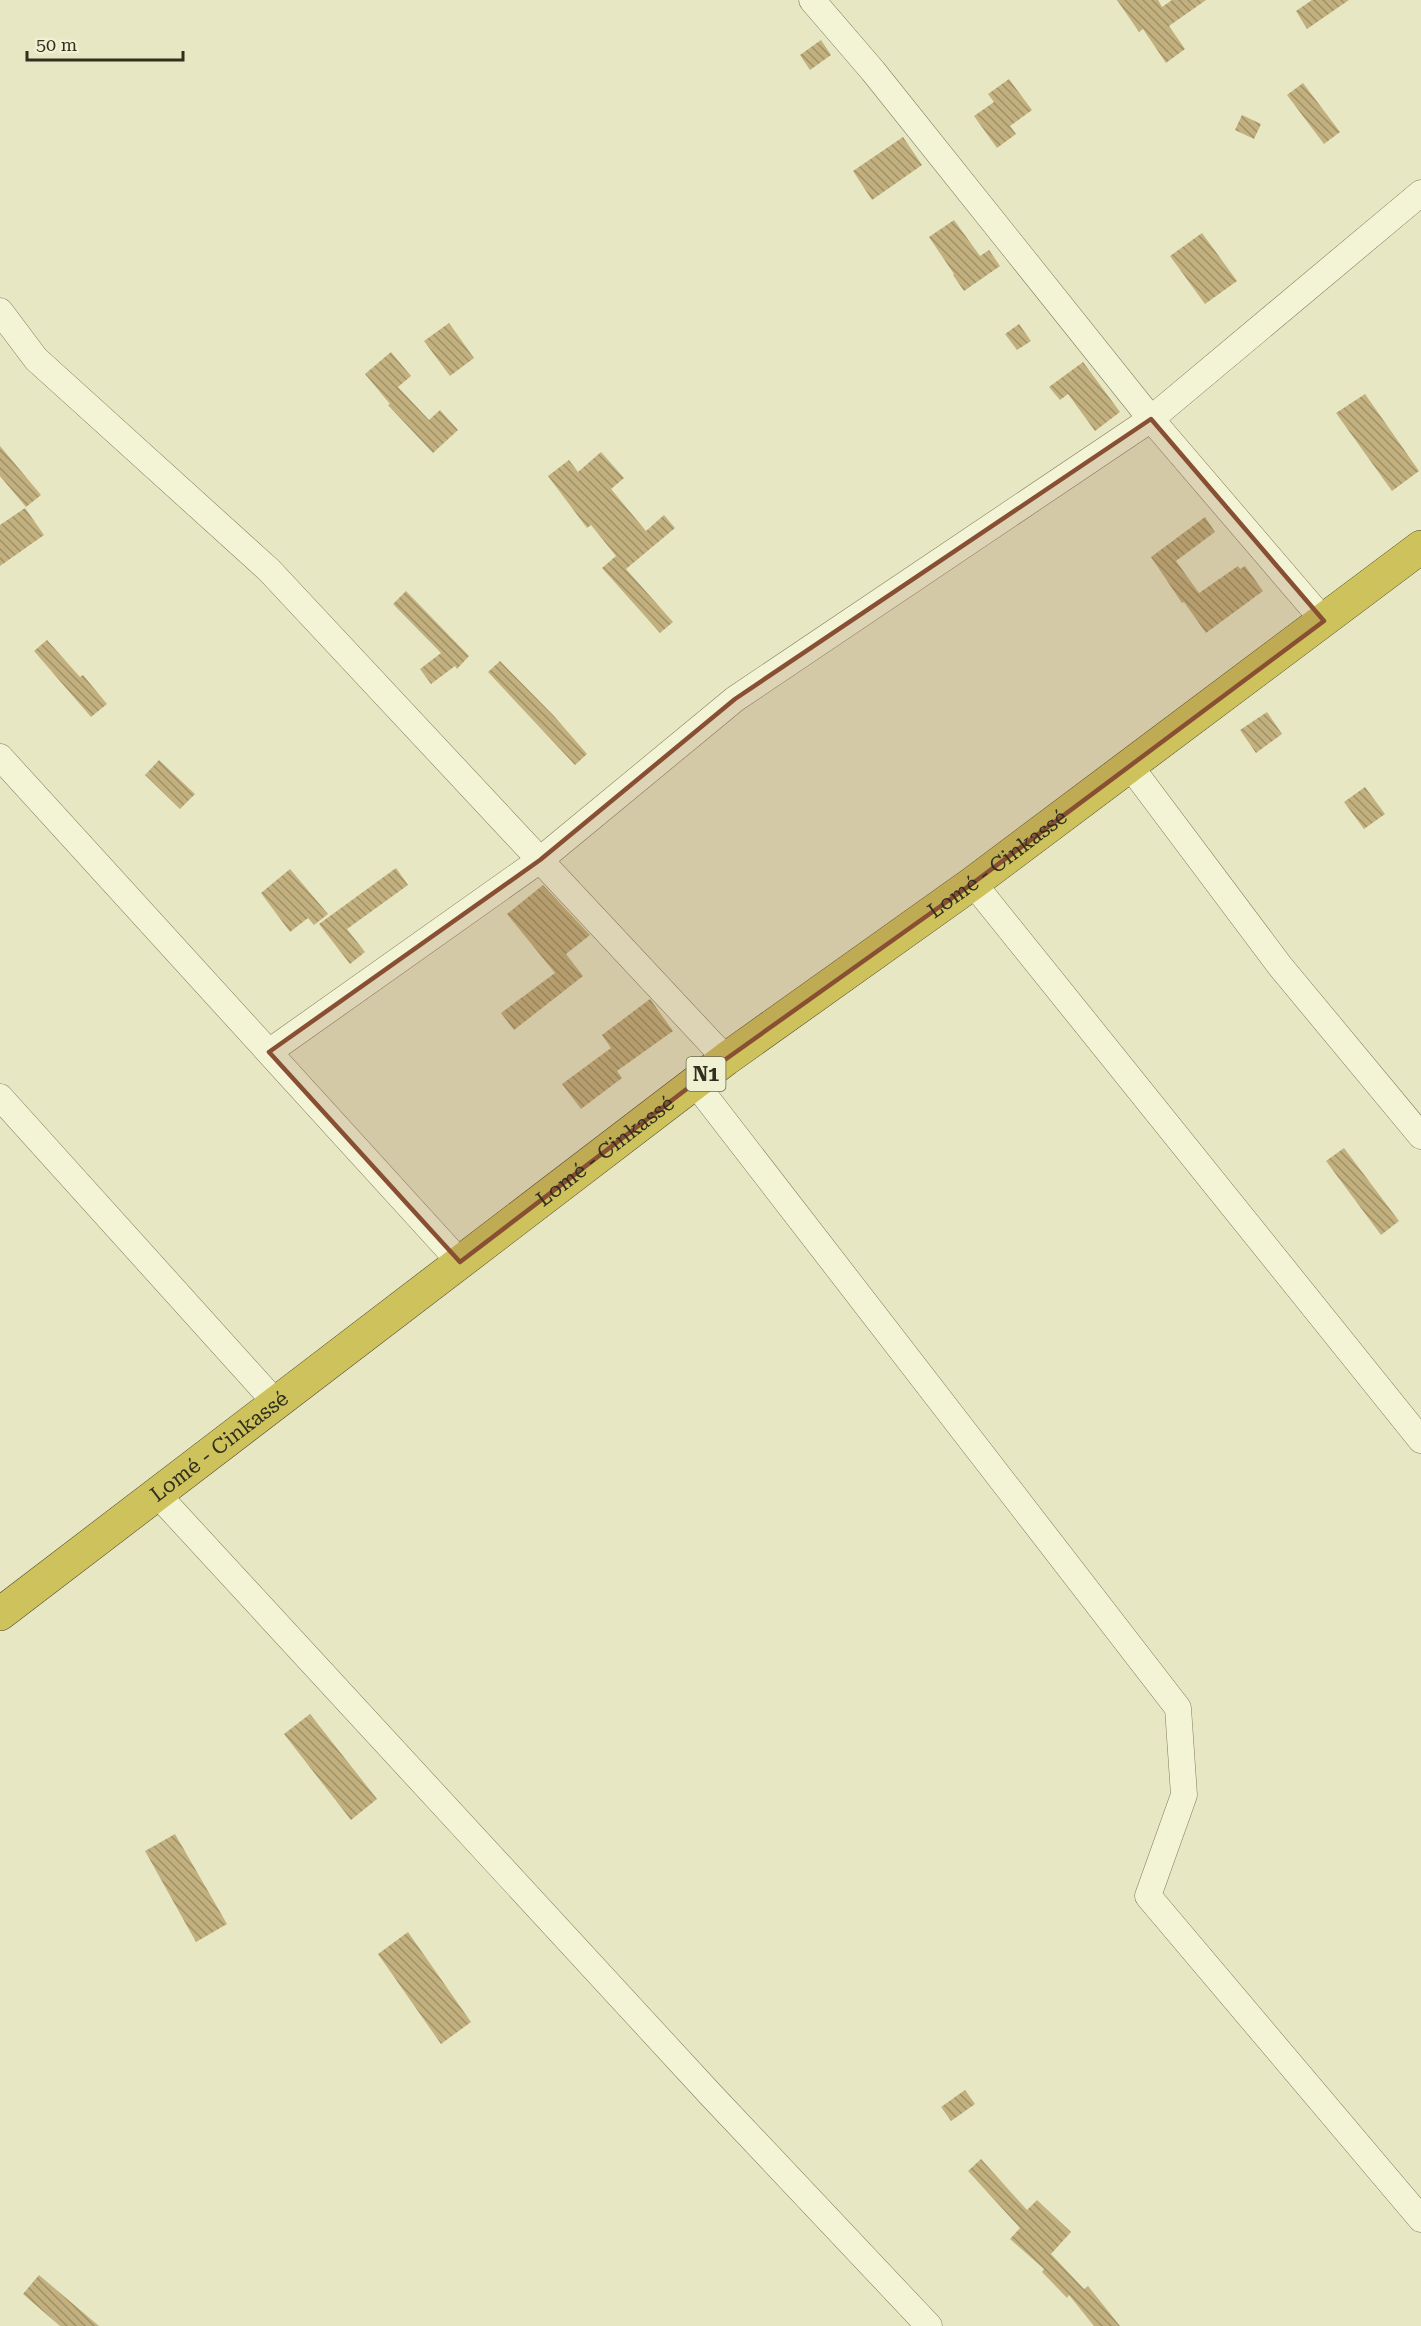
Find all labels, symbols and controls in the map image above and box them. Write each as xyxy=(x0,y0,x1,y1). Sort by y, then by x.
scale bar xyxy=(27,24,183,62)
text: 50 m xyxy=(36,34,77,55)
street label: Lomé - Cinkassé xyxy=(923,805,1072,923)
road number: N1 xyxy=(686,1057,726,1091)
street label: Lomé - Cinkassé xyxy=(532,1091,679,1211)
street label: Lomé - Cinkassé xyxy=(146,1386,293,1507)

